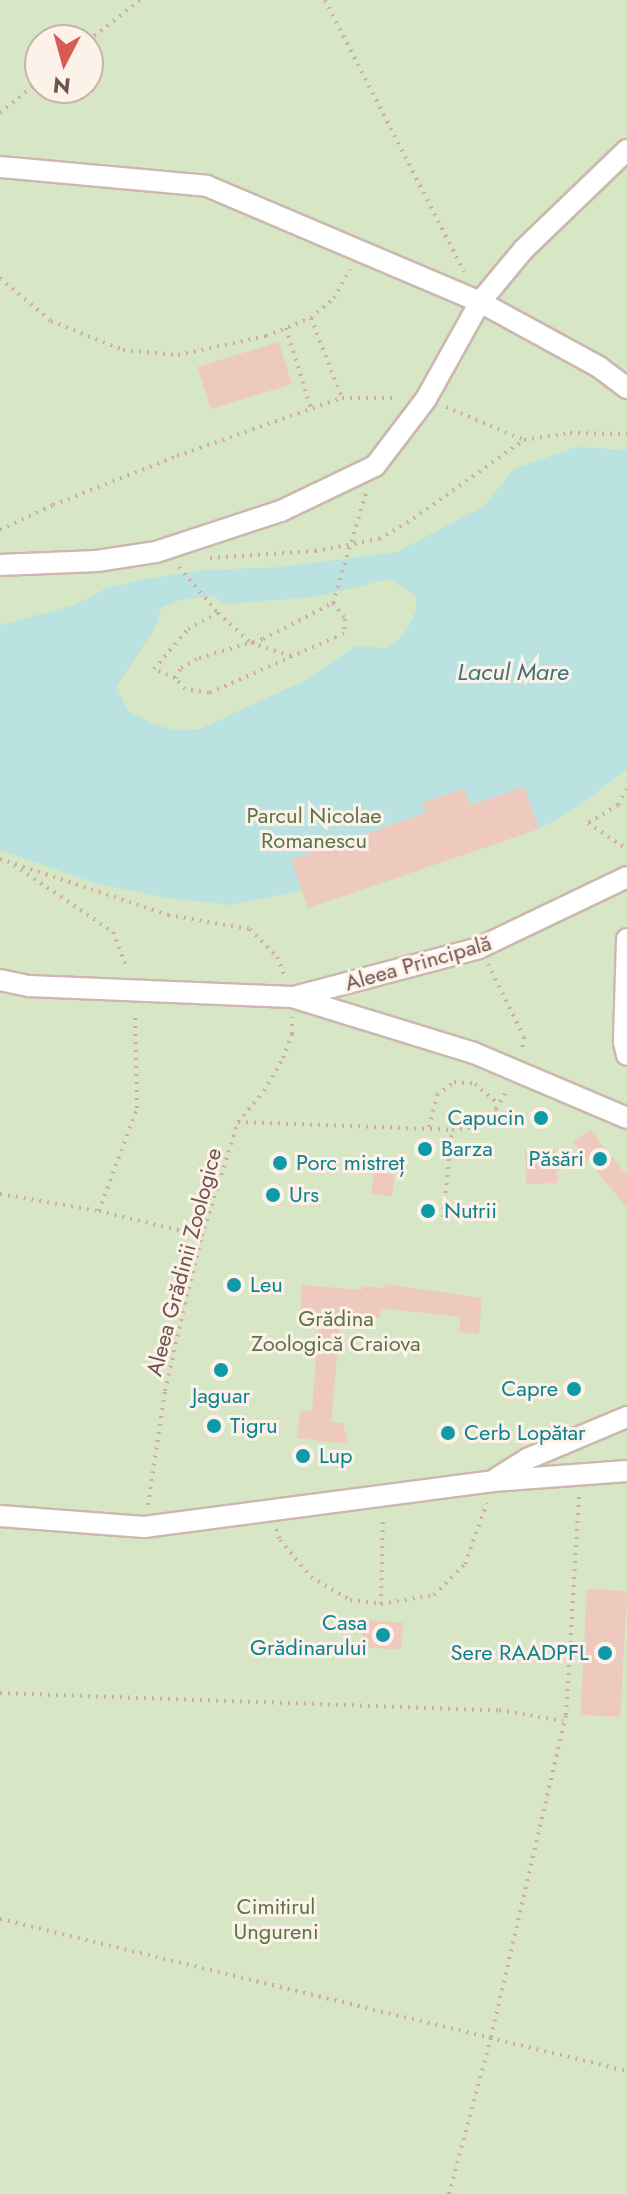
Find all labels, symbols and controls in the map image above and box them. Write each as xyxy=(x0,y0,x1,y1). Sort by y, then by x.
north arrow xyxy=(24,24,104,104)
text: N xyxy=(51,69,72,103)
water label: Lacul Mare xyxy=(457,658,569,686)
park label: Parcul Nicolae Romanescu xyxy=(246,802,382,854)
street label: Aleea Principală xyxy=(342,930,494,996)
place label: Capucin xyxy=(447,1105,525,1131)
marker: Capucin xyxy=(532,1109,550,1127)
place label: Barza xyxy=(441,1136,493,1162)
marker: Barza xyxy=(416,1140,434,1158)
street label: Aleea Grădinii Zoologice xyxy=(141,1145,227,1379)
place label: Păsări xyxy=(528,1146,584,1172)
place label: Porc mistreț xyxy=(296,1150,405,1176)
marker: Păsări xyxy=(591,1150,609,1168)
marker: Porc mistreț xyxy=(271,1154,289,1172)
place label: Urs xyxy=(289,1182,319,1208)
marker: Urs xyxy=(264,1186,282,1204)
place label: Nutrii xyxy=(444,1198,497,1224)
marker: Nutrii xyxy=(419,1202,437,1220)
place label: Leu xyxy=(250,1272,283,1298)
marker: Leu xyxy=(225,1276,243,1294)
park label: Grădina Zoologică Craiova xyxy=(251,1305,421,1356)
marker: Jaguar xyxy=(212,1361,230,1379)
place label: Capre xyxy=(501,1376,558,1402)
marker: Capre xyxy=(565,1380,583,1398)
place label: Jaguar xyxy=(192,1383,250,1409)
place label: Tigru xyxy=(230,1413,278,1439)
marker: Tigru xyxy=(205,1417,223,1435)
place label: Cerb Lopătar xyxy=(464,1420,586,1446)
marker: Cerb Lopătar xyxy=(439,1424,457,1442)
place label: Lup xyxy=(319,1443,353,1469)
marker: Lup xyxy=(294,1447,312,1465)
place label: Casa Grădinarului xyxy=(250,1609,367,1660)
marker: Casa Grădinarului xyxy=(374,1626,392,1644)
place label: Sere RAADPFL xyxy=(451,1640,589,1666)
marker: Sere RAADPFL xyxy=(596,1644,614,1662)
park label: Cimitirul Ungureni xyxy=(233,1893,319,1944)

